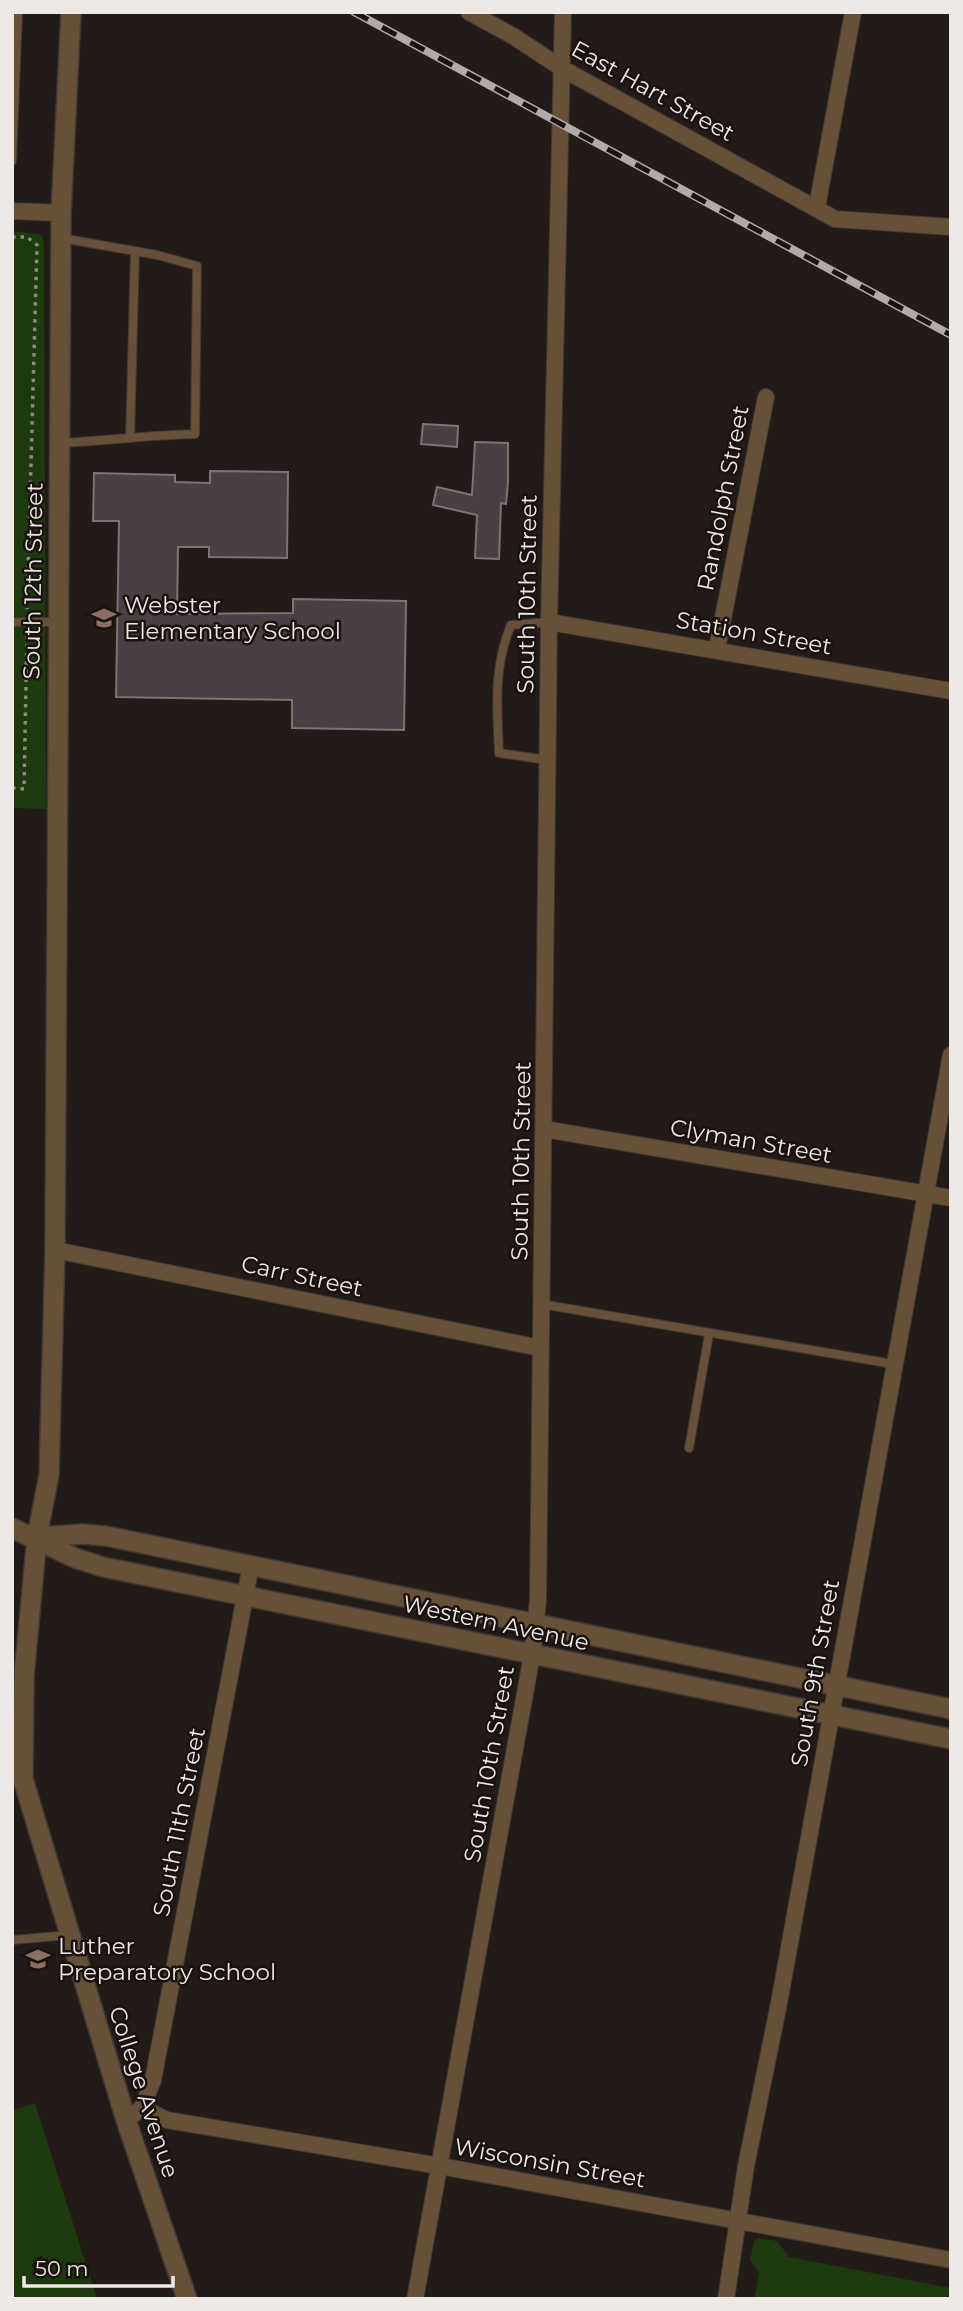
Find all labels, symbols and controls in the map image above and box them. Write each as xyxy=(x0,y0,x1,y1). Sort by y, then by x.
street label: East Hart Street xyxy=(567,35,739,147)
street label: Randolph Street xyxy=(691,403,755,593)
street label: South 12th Street xyxy=(17,482,49,680)
street label: South 10th Street xyxy=(511,494,543,694)
place label: Webster Elementary School xyxy=(124,591,341,645)
school or university icon: Webster Elementary School xyxy=(90,604,118,632)
street label: Station Street xyxy=(674,606,834,660)
street label: South 10th Street xyxy=(505,1061,537,1261)
street label: Clyman Street xyxy=(668,1113,834,1169)
street label: Carr Street xyxy=(239,1249,365,1303)
street label: South 9th Street xyxy=(785,1577,845,1769)
street label: Western Avenue xyxy=(400,1590,592,1656)
street label: South 10th Street xyxy=(458,1664,520,1864)
street label: South 11th Street xyxy=(147,1725,211,1919)
place label: Luther Preparatory School xyxy=(58,1932,276,1986)
school or university icon: Luther Preparatory School xyxy=(24,1945,52,1973)
street label: College Avenue xyxy=(103,2003,185,2181)
street label: Wisconsin Street xyxy=(452,2132,648,2194)
scale bar xyxy=(24,2244,173,2288)
text: 50 m xyxy=(35,2256,89,2281)

